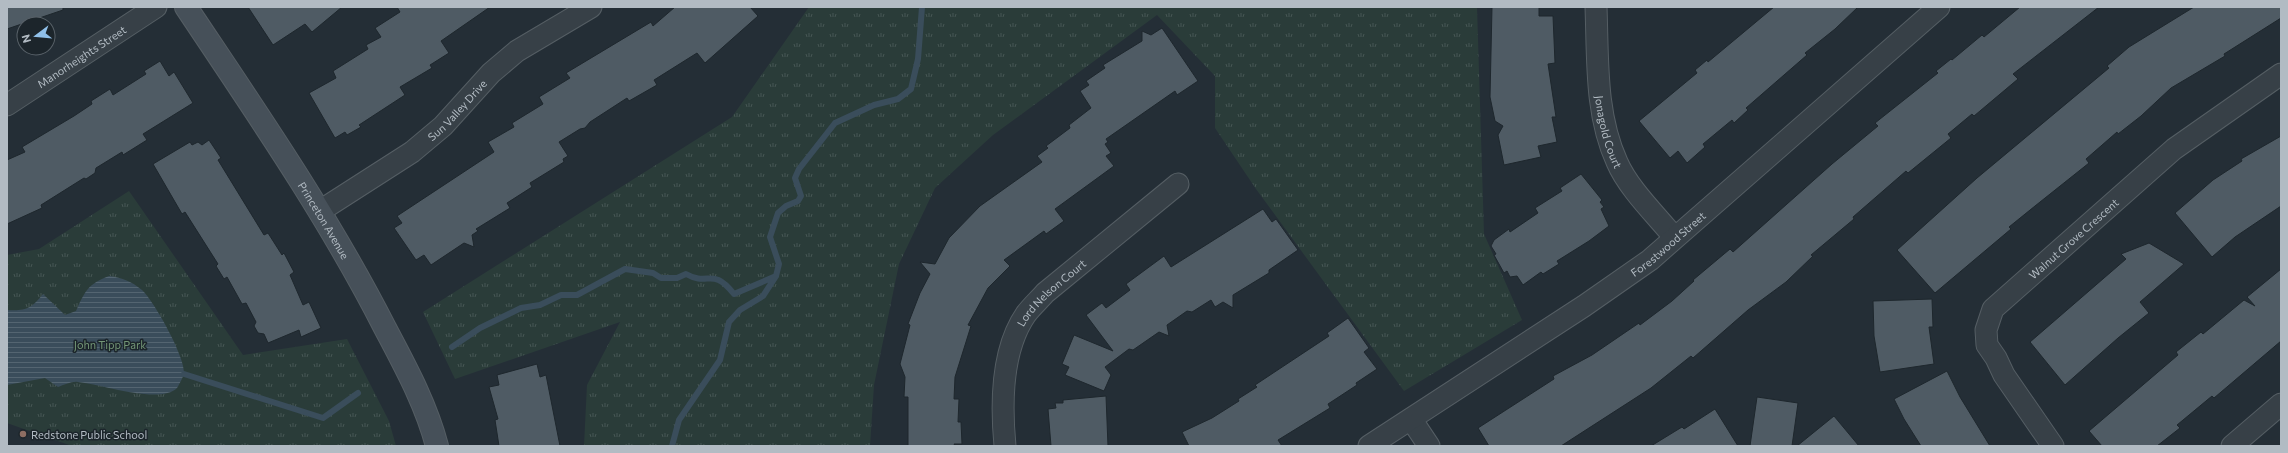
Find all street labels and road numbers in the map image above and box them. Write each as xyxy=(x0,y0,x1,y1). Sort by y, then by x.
street label: Manorheights Street xyxy=(35,22,129,90)
street label: Sun Valley Drive xyxy=(425,76,489,143)
street label: Jonagold Court xyxy=(1592,95,1625,170)
street label: Princeton Avenue xyxy=(296,179,353,261)
street label: Walnut Grove Crescent xyxy=(2026,195,2121,281)
street label: Forestwood Street xyxy=(1628,208,1708,278)
street label: Lord Nelson Court xyxy=(1014,256,1088,328)

